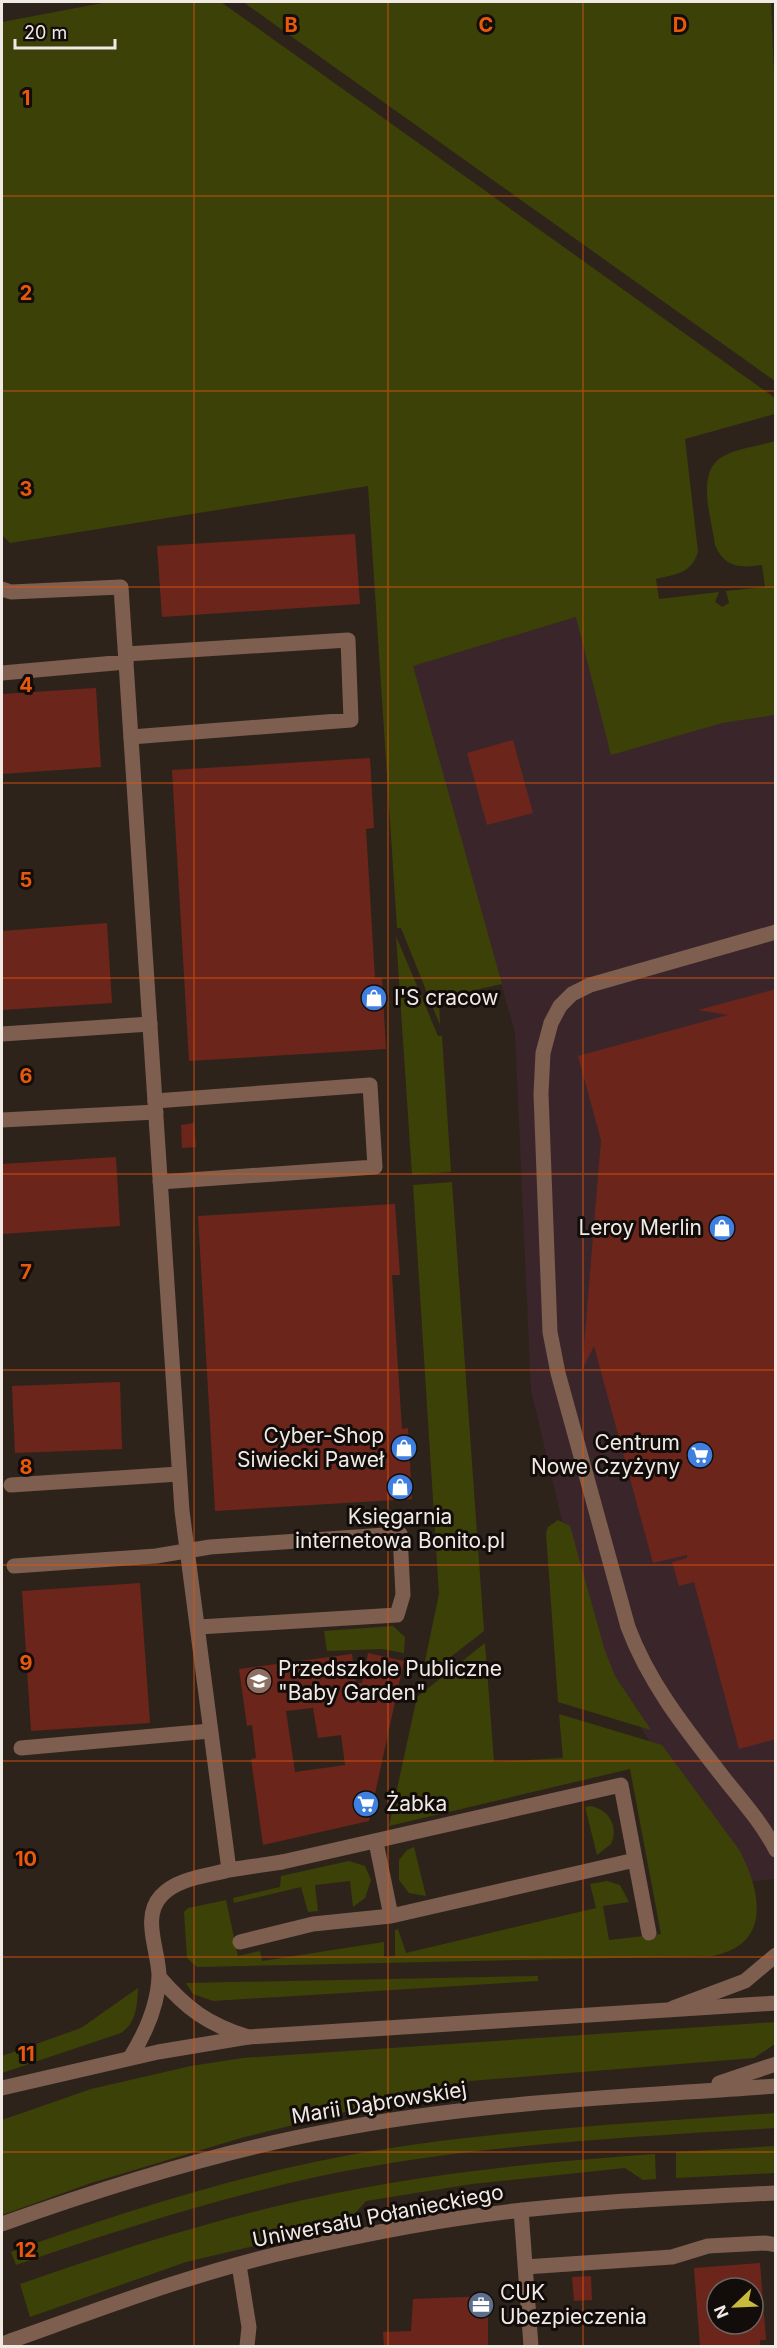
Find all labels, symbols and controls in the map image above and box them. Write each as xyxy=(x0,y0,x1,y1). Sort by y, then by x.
scale bar xyxy=(15,12,116,50)
text: B xyxy=(284,13,298,37)
text: C xyxy=(479,13,493,37)
text: D xyxy=(673,13,687,37)
text: 20 m xyxy=(24,22,67,43)
text: 1 xyxy=(22,86,30,110)
text: 2 xyxy=(20,281,32,305)
text: 3 xyxy=(20,477,32,501)
text: 4 xyxy=(19,673,33,697)
text: 5 xyxy=(20,868,32,892)
shop icon: I'S cracow xyxy=(359,983,389,1013)
place label: I'S cracow xyxy=(394,985,498,1010)
text: 6 xyxy=(20,1064,33,1088)
shop icon: Leroy Merlin xyxy=(707,1213,737,1243)
place label: Leroy Merlin xyxy=(578,1215,702,1240)
text: 7 xyxy=(20,1260,32,1284)
place label: Cyber-Shop Siwiecki Paweł xyxy=(237,1423,385,1472)
place label: Centrum Nowe Czyżyny xyxy=(531,1430,680,1479)
shop icon: Cyber-Shop Siwiecki Paweł xyxy=(389,1433,419,1463)
supermarket icon: Centrum Nowe Czyżyny xyxy=(685,1440,715,1470)
text: 8 xyxy=(19,1455,33,1479)
shop icon: Księgarnia internetowa Bonito.pl xyxy=(385,1472,415,1502)
place label: Księgarnia internetowa Bonito.pl xyxy=(295,1504,505,1553)
text: 9 xyxy=(20,1651,33,1675)
place label: Przedszkole Publiczne "Baby Garden" xyxy=(278,1656,502,1705)
school or university icon: Przedszkole Publiczne "Baby Garden" xyxy=(244,1666,274,1696)
supermarket icon: Żabka xyxy=(351,1789,381,1819)
place label: Żabka xyxy=(386,1790,447,1816)
text: 10 xyxy=(15,1847,37,1871)
text: 11 xyxy=(17,2042,35,2066)
street label: Marii Dąbrowskiej xyxy=(290,2076,468,2129)
street label: Uniwersału Połanieckiego xyxy=(250,2179,506,2252)
text: 12 xyxy=(15,2238,37,2262)
north arrow xyxy=(705,2276,765,2336)
place label: CUK Ubezpieczenia xyxy=(500,2280,647,2329)
office icon: CUK Ubezpieczenia xyxy=(466,2290,496,2320)
text: N xyxy=(710,2302,733,2321)

